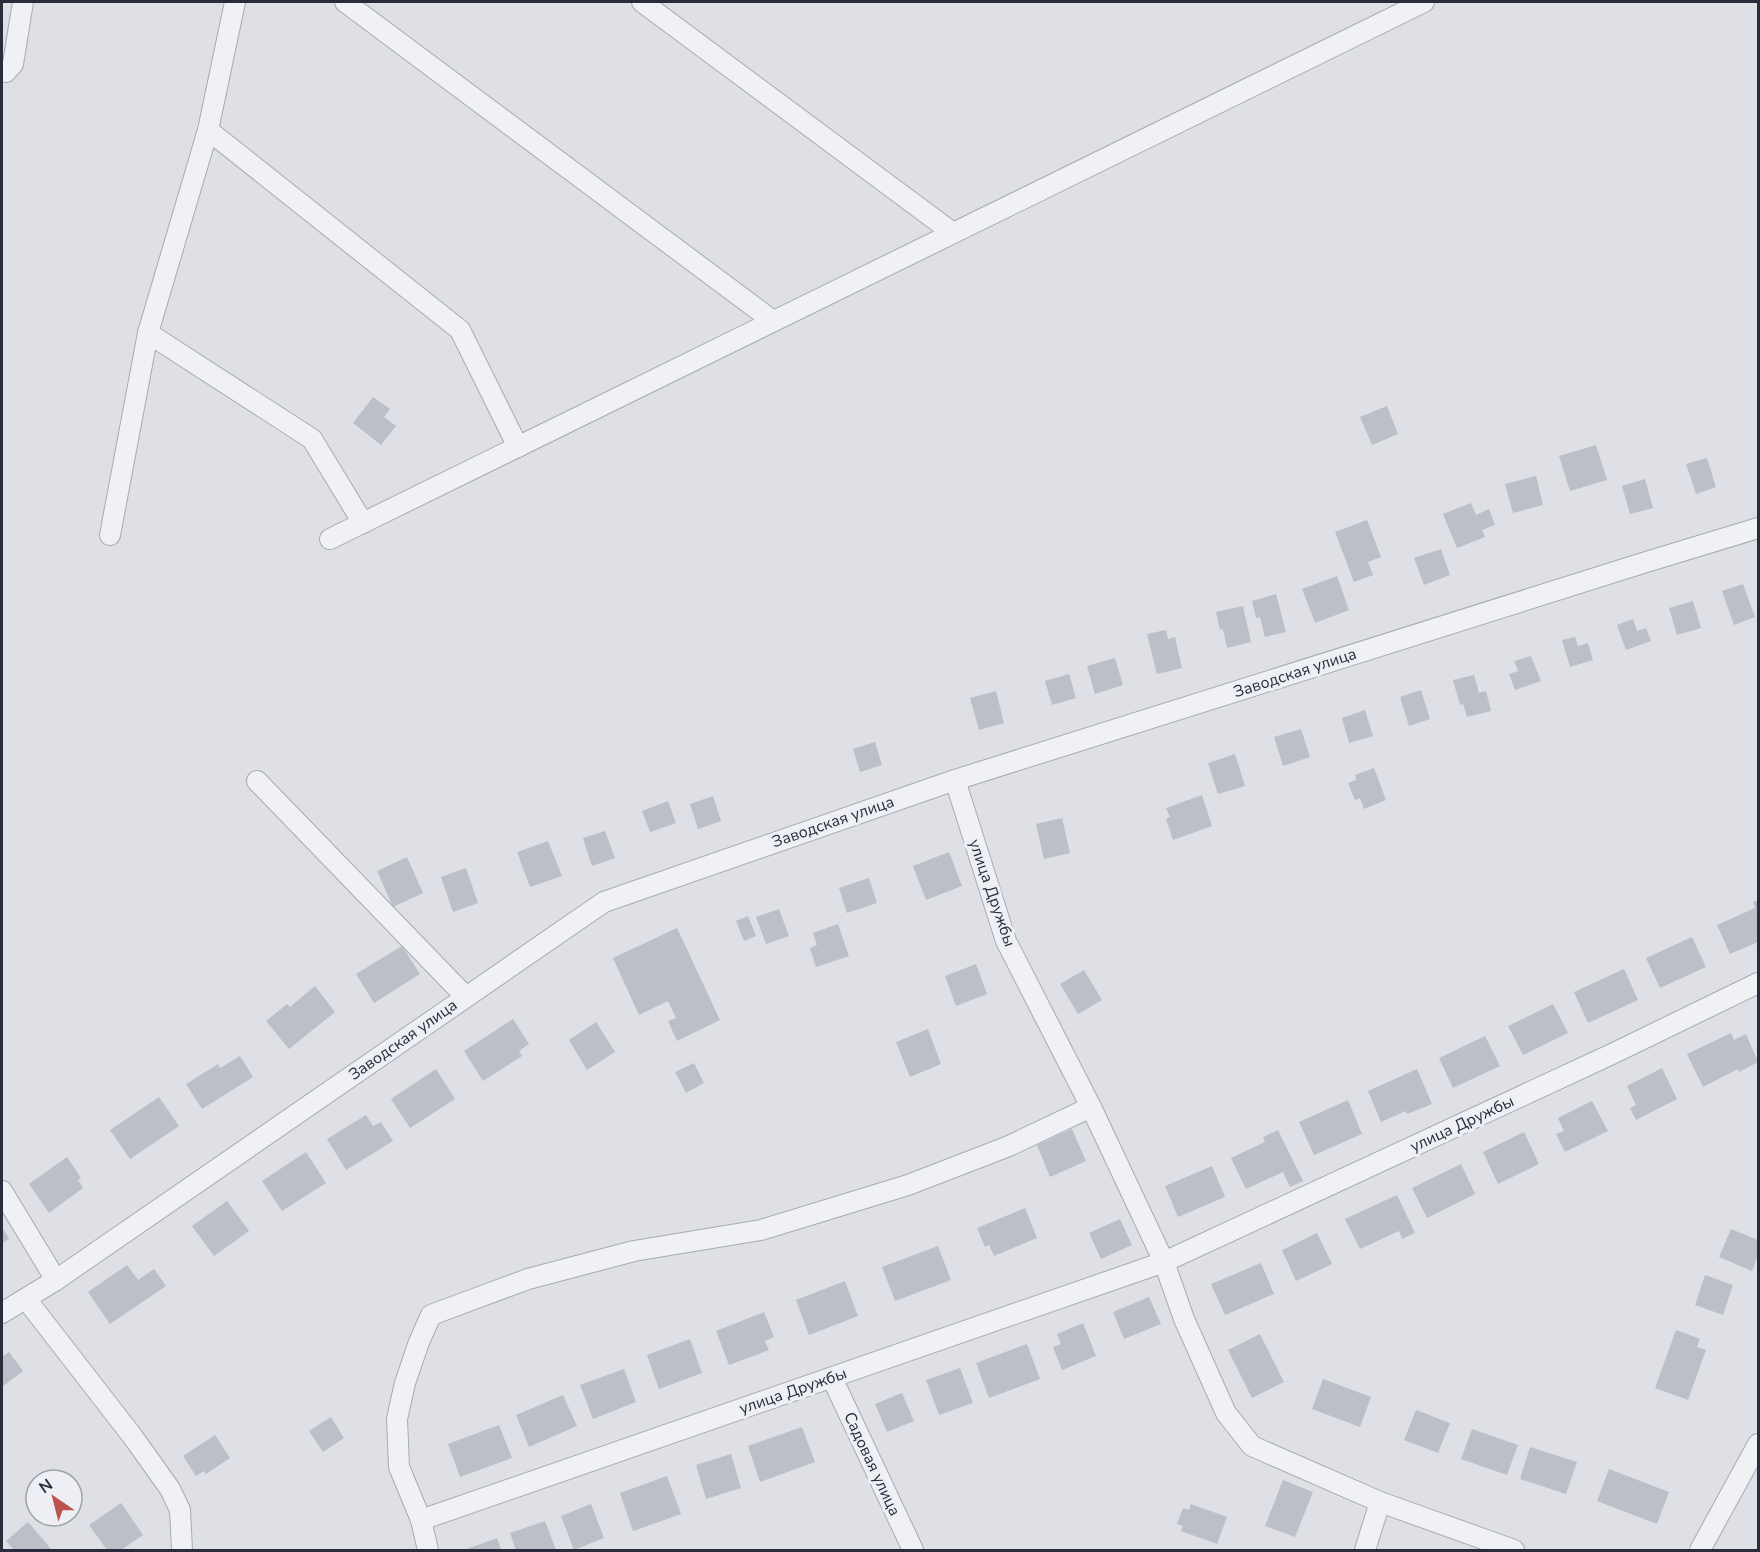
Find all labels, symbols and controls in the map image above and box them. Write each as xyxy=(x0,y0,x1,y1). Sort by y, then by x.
street label: Заводская улица xyxy=(1231,643,1359,703)
street label: Заводская улица xyxy=(769,791,897,853)
street label: улица Дружбы xyxy=(963,836,1021,950)
street label: Заводская улица xyxy=(344,994,462,1086)
street label: улица Дружбы xyxy=(1406,1090,1518,1158)
street label: улица Дружбы xyxy=(736,1362,850,1420)
street label: Садовая улица xyxy=(838,1408,906,1520)
north arrow xyxy=(24,1468,84,1528)
text: N xyxy=(35,1474,57,1499)

